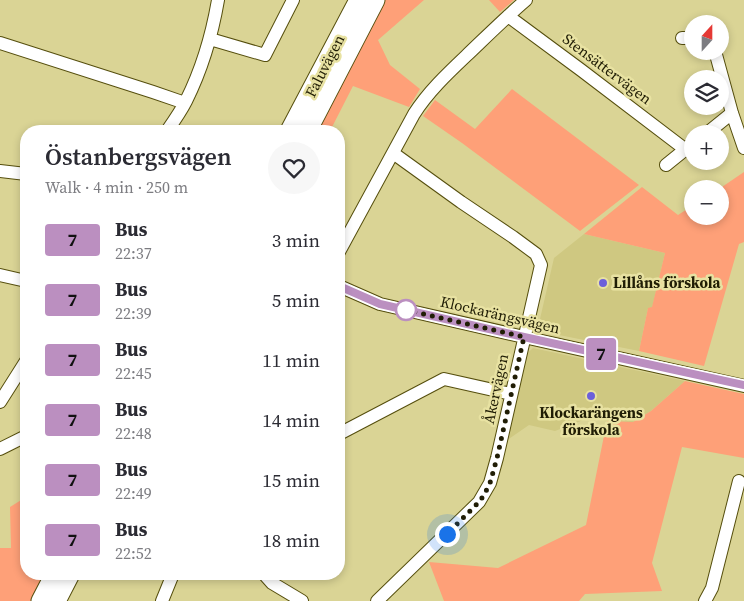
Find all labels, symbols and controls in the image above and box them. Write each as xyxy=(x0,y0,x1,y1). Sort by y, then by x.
north arrow xyxy=(684,15,729,60)
map controls xyxy=(684,15,729,225)
street label: Stensättervägen xyxy=(558,28,656,109)
street label: Faluvägen xyxy=(300,31,349,101)
button: layers xyxy=(684,70,729,115)
button: + xyxy=(684,125,729,170)
text: Östanbergsvägen xyxy=(45,140,232,173)
button: heart xyxy=(268,142,320,194)
text: Walk · 4 min · 250 m xyxy=(45,176,188,198)
button: − xyxy=(684,180,729,225)
text: Bus xyxy=(115,216,147,242)
text: 7 xyxy=(68,227,77,252)
text: 3 min xyxy=(272,227,320,253)
text: 22:37 xyxy=(115,242,152,264)
place label: Lillåns förskola xyxy=(613,272,722,293)
text: Bus xyxy=(115,276,147,302)
marker: Lillåns förskola xyxy=(597,277,609,289)
text: 7 xyxy=(68,287,77,312)
text: 5 min xyxy=(272,287,320,313)
street label: Klockarängsvägen xyxy=(438,291,562,338)
unlabelled marker xyxy=(395,299,417,321)
text: 22:39 xyxy=(115,302,152,324)
text: Bus xyxy=(115,336,147,362)
line badge: 7 xyxy=(585,338,617,370)
text: 7 xyxy=(596,341,606,366)
text: 7 xyxy=(68,347,77,372)
text: 11 min xyxy=(262,347,320,373)
street label: Åkervägen xyxy=(478,352,513,426)
text: 22:45 xyxy=(115,362,152,384)
marker: Klockarängens förskola xyxy=(585,390,597,402)
text: Bus xyxy=(115,396,147,422)
place label: Klockarängens förskola xyxy=(539,402,643,440)
text: 7 xyxy=(68,407,77,432)
text: 14 min xyxy=(262,407,320,433)
text: 22:48 xyxy=(115,422,152,444)
text: Bus xyxy=(115,456,147,482)
text: 7 xyxy=(68,467,77,492)
text: 15 min xyxy=(262,467,320,493)
text: 22:49 xyxy=(115,482,152,504)
text: Bus xyxy=(115,516,147,542)
your location xyxy=(435,522,460,547)
text: 7 xyxy=(68,527,77,552)
text: 18 min xyxy=(262,527,320,553)
text: 22:52 xyxy=(115,542,152,564)

